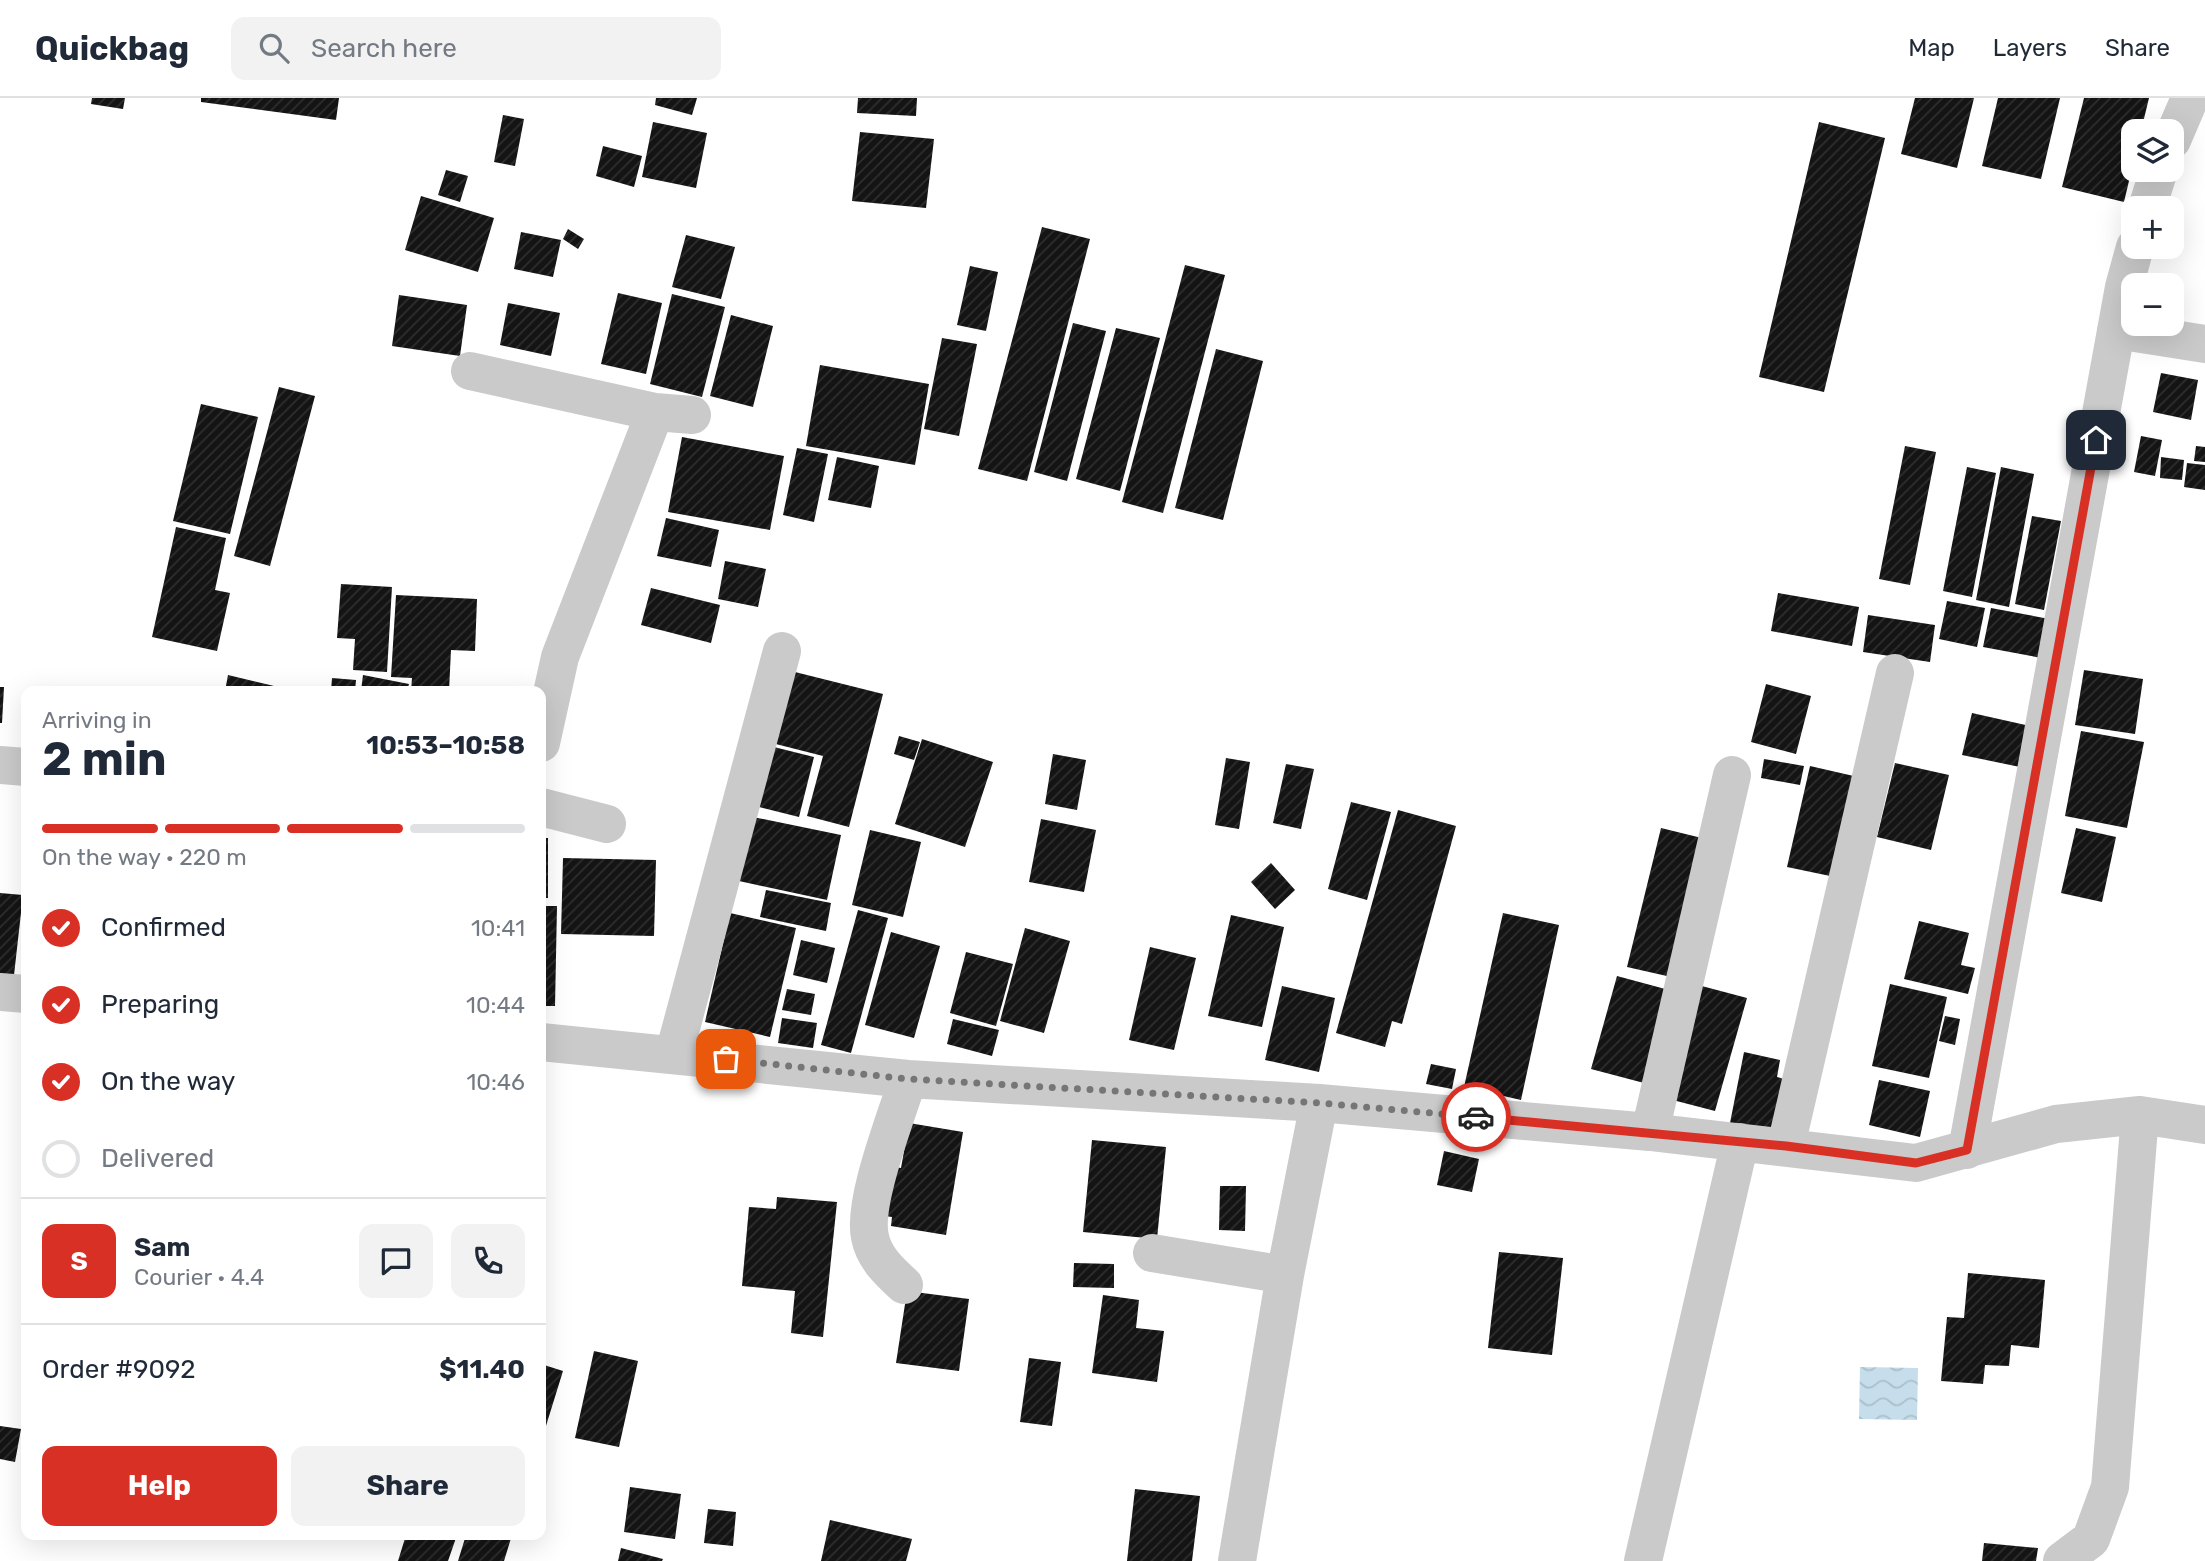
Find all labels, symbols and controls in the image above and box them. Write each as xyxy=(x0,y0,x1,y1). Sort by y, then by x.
search box xyxy=(231,17,721,80)
text: Quickbag xyxy=(35,29,189,68)
icon: search xyxy=(255,29,293,67)
text: Search here xyxy=(311,33,457,64)
text: Map xyxy=(1908,34,1955,62)
text: Layers xyxy=(1993,34,2067,62)
text: Share xyxy=(2105,34,2170,62)
map controls xyxy=(2121,119,2184,336)
button: layers xyxy=(2121,119,2184,182)
button: + xyxy=(2121,196,2184,259)
button: − xyxy=(2121,273,2184,336)
pin xyxy=(2066,410,2126,470)
icon: home xyxy=(2077,421,2115,459)
text: Arriving in xyxy=(42,706,152,734)
text: 10:53–10:58 xyxy=(366,730,525,761)
text: 2 min xyxy=(42,732,167,787)
text: On the way · 220 m xyxy=(42,843,247,871)
icon: check xyxy=(42,909,80,947)
text: Confirmed xyxy=(101,912,226,943)
text: 10:41 xyxy=(471,914,525,942)
icon: check xyxy=(42,986,80,1024)
text: Preparing xyxy=(101,989,219,1020)
text: 10:44 xyxy=(466,991,525,1019)
pin xyxy=(696,1029,756,1089)
icon: bag xyxy=(707,1040,745,1078)
icon: check xyxy=(42,1063,80,1101)
text: On the way xyxy=(101,1066,235,1097)
text: 10:46 xyxy=(467,1068,525,1096)
courier xyxy=(1441,1082,1511,1152)
icon: car xyxy=(1457,1098,1495,1136)
text: Delivered xyxy=(101,1143,214,1174)
button: chat xyxy=(359,1224,433,1298)
button: phone xyxy=(451,1224,525,1298)
text: Sam xyxy=(134,1232,190,1263)
text: S xyxy=(70,1246,88,1277)
text: Courier · 4.4 xyxy=(134,1263,264,1291)
text: Order #9092 xyxy=(42,1354,196,1385)
text: $11.40 xyxy=(439,1354,525,1385)
button: Help xyxy=(42,1446,277,1526)
button: Share xyxy=(291,1446,525,1526)

